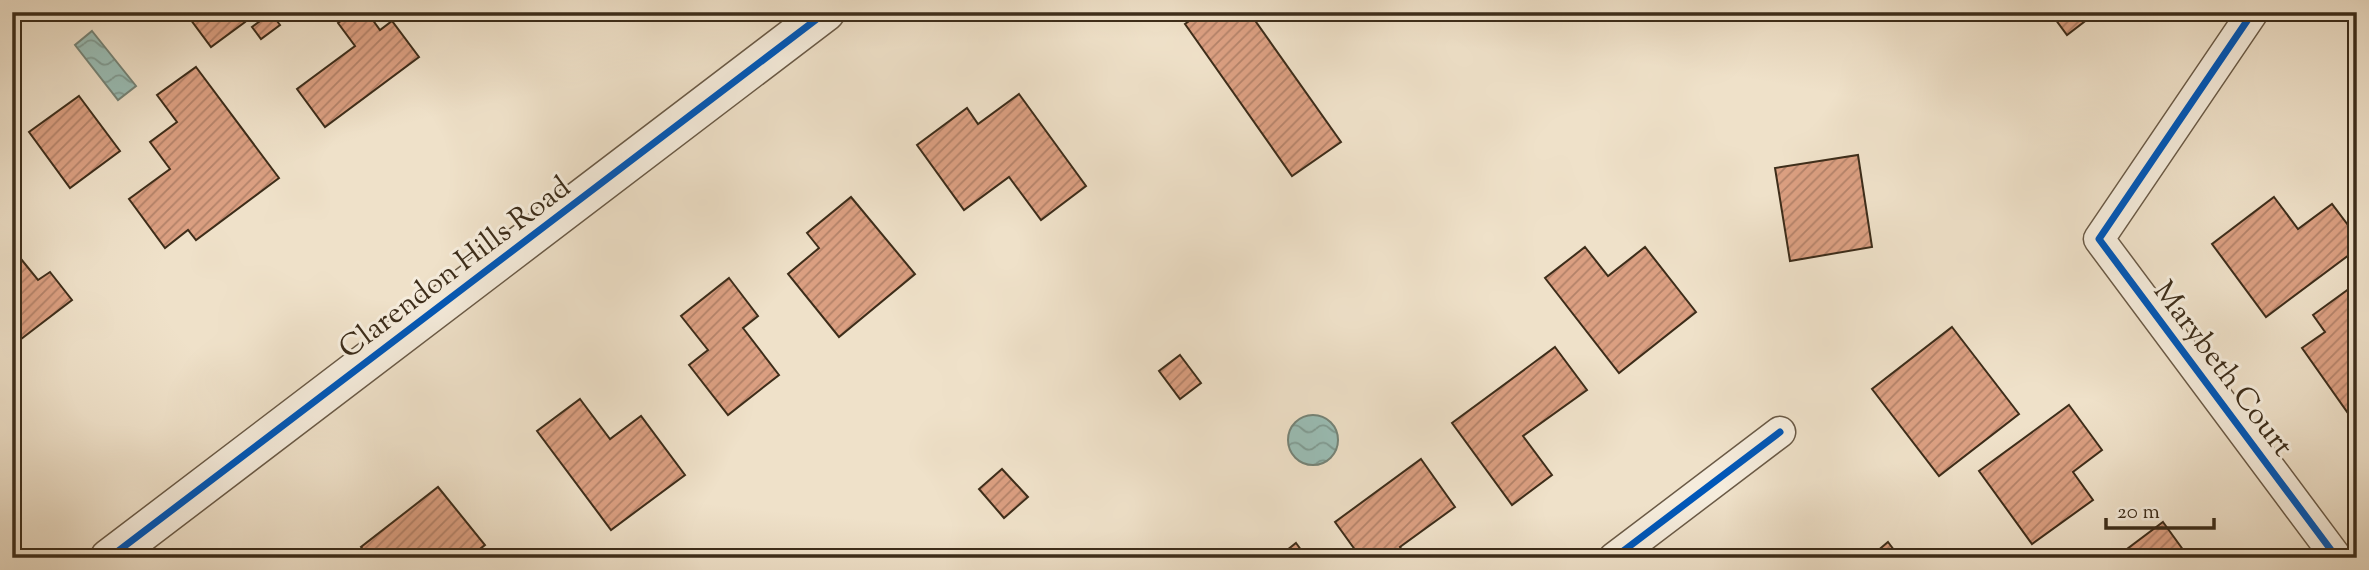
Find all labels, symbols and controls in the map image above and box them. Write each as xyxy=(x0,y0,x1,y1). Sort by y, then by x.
street label: Clarendon Hills Road xyxy=(331,167,580,371)
street label: Marybeth Court xyxy=(2142,273,2302,466)
scale bar xyxy=(2106,486,2215,530)
text: 20 m xyxy=(2117,498,2160,528)

